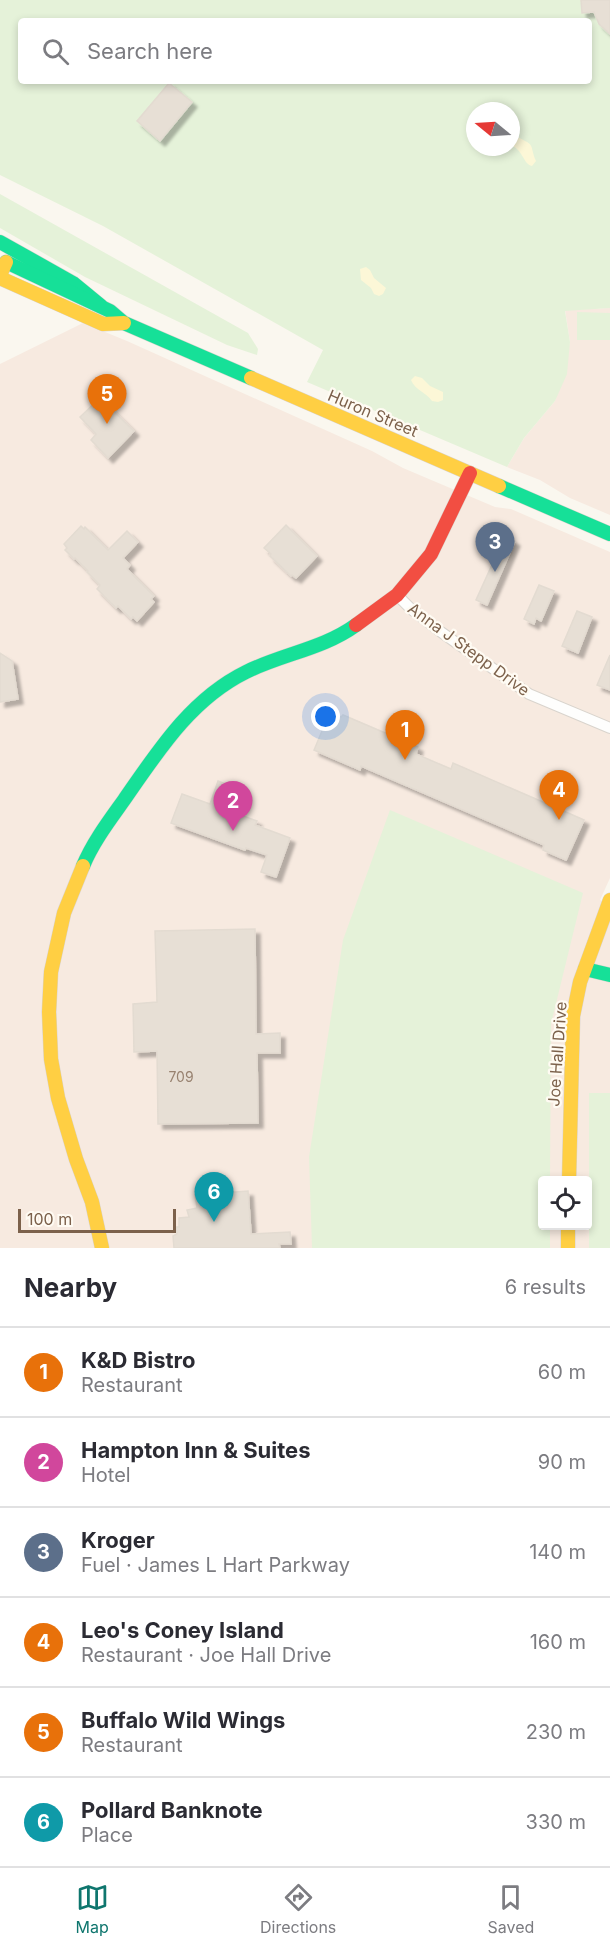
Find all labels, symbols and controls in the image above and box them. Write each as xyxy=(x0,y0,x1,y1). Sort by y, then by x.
search box xyxy=(18,18,592,84)
icon: search xyxy=(39,35,72,68)
text: Search here xyxy=(87,38,213,64)
north arrow xyxy=(466,102,520,156)
pin: 5 xyxy=(88,374,126,424)
street label: Huron Street xyxy=(325,385,421,441)
pin: 3 xyxy=(476,522,514,572)
street label: Anna J Stepp Drive xyxy=(404,598,534,700)
your location xyxy=(311,702,340,731)
pin: 1 xyxy=(386,710,424,760)
pin: 4 xyxy=(540,770,578,820)
pin: 2 xyxy=(214,782,252,831)
street label: Joe Hall Drive xyxy=(543,1001,571,1107)
house number: 709 xyxy=(168,1068,194,1085)
pin: 6 xyxy=(194,1172,234,1222)
map controls xyxy=(538,1176,592,1230)
button: locate xyxy=(538,1176,592,1230)
scale bar xyxy=(18,1206,176,1234)
text: 100 m xyxy=(27,1209,72,1229)
text: Nearby xyxy=(24,1272,117,1303)
text: 6 results xyxy=(505,1275,586,1299)
text: K&D Bistro xyxy=(81,1347,196,1373)
text: 1 xyxy=(39,1360,48,1384)
text: 60 m xyxy=(538,1360,586,1384)
text: Restaurant xyxy=(81,1373,183,1397)
text: Hampton Inn & Suites xyxy=(81,1437,311,1463)
text: 2 xyxy=(37,1450,50,1474)
text: 90 m xyxy=(538,1450,586,1474)
text: Hotel xyxy=(81,1463,131,1487)
text: Kroger xyxy=(81,1527,155,1553)
text: 3 xyxy=(37,1540,50,1564)
text: 140 m xyxy=(529,1540,586,1564)
text: Fuel · James L Hart Parkway xyxy=(81,1553,350,1577)
text: Leo's Coney Island xyxy=(81,1617,284,1643)
text: 4 xyxy=(37,1630,50,1654)
text: 160 m xyxy=(530,1630,586,1654)
text: Restaurant · Joe Hall Drive xyxy=(81,1643,331,1667)
text: Buffalo Wild Wings xyxy=(81,1707,285,1733)
text: 5 xyxy=(37,1720,50,1744)
text: 230 m xyxy=(526,1720,586,1744)
text: Restaurant xyxy=(81,1733,183,1757)
text: Pollard Banknote xyxy=(81,1797,263,1823)
text: 6 xyxy=(37,1810,50,1834)
text: 330 m xyxy=(526,1810,586,1834)
text: Place xyxy=(81,1823,133,1847)
tab: Map xyxy=(76,1881,109,1937)
tab: Directions xyxy=(260,1881,336,1937)
tab: Saved xyxy=(488,1881,534,1937)

